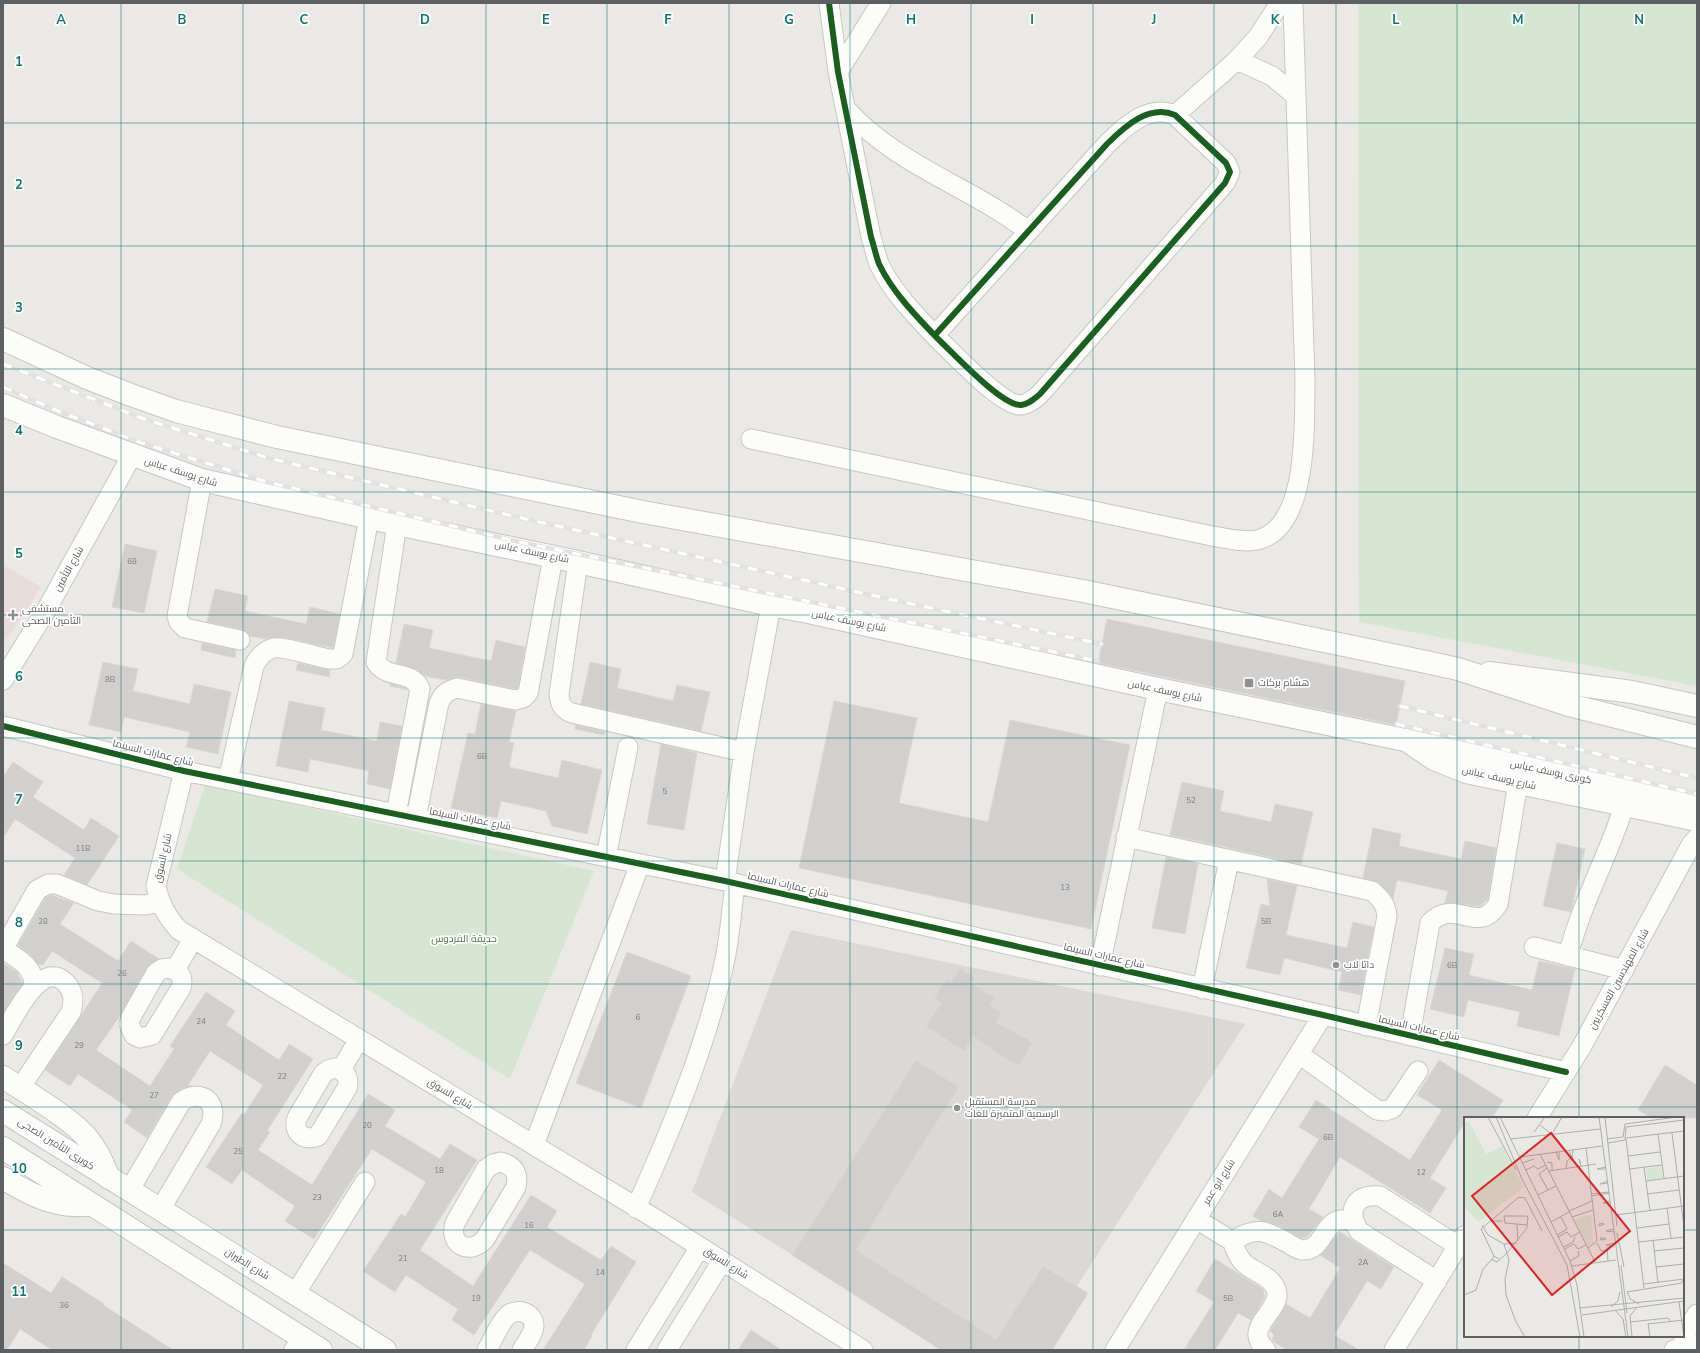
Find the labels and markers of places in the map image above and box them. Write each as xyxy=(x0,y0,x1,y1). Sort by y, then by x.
place label: مستشفى التأمين الصحى xyxy=(22,602,81,628)
marker: مستشفى التأمين الصحى xyxy=(7,609,19,621)
place label: هشام بركات xyxy=(1258,676,1309,690)
marker: هشام بركات xyxy=(1243,677,1255,689)
place label: داتا لاب xyxy=(1344,958,1374,972)
marker: داتا لاب xyxy=(1331,960,1341,970)
place label: مدرسة المستقبل الرسمية المتميزة للغات xyxy=(965,1095,1059,1121)
marker: مدرسة المستقبل الرسمية المتميزة للغات xyxy=(952,1103,962,1113)

